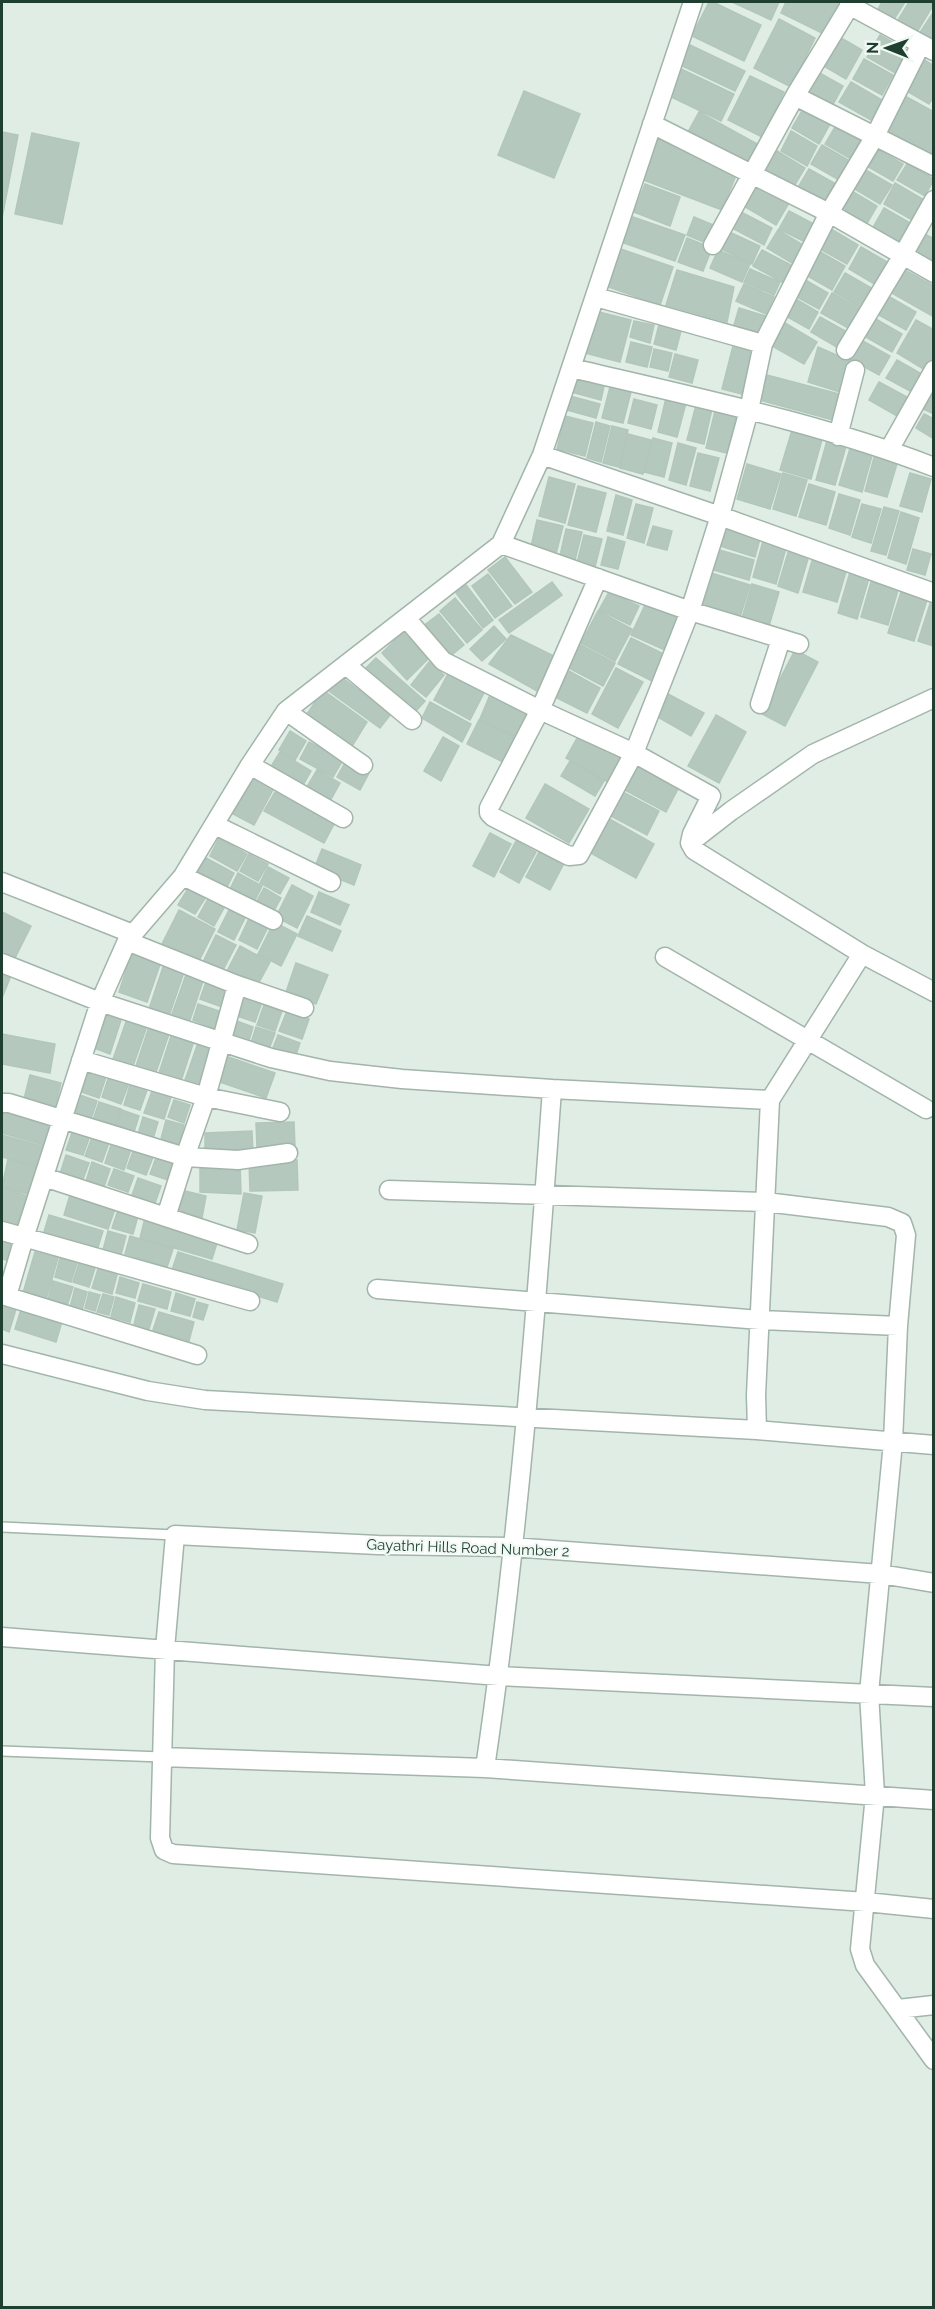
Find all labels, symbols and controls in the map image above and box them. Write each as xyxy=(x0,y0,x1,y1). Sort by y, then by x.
north arrow xyxy=(857,18,917,78)
text: N xyxy=(863,41,882,54)
street label: Gayathri Hills Road Number 2 xyxy=(366,1535,570,1561)

